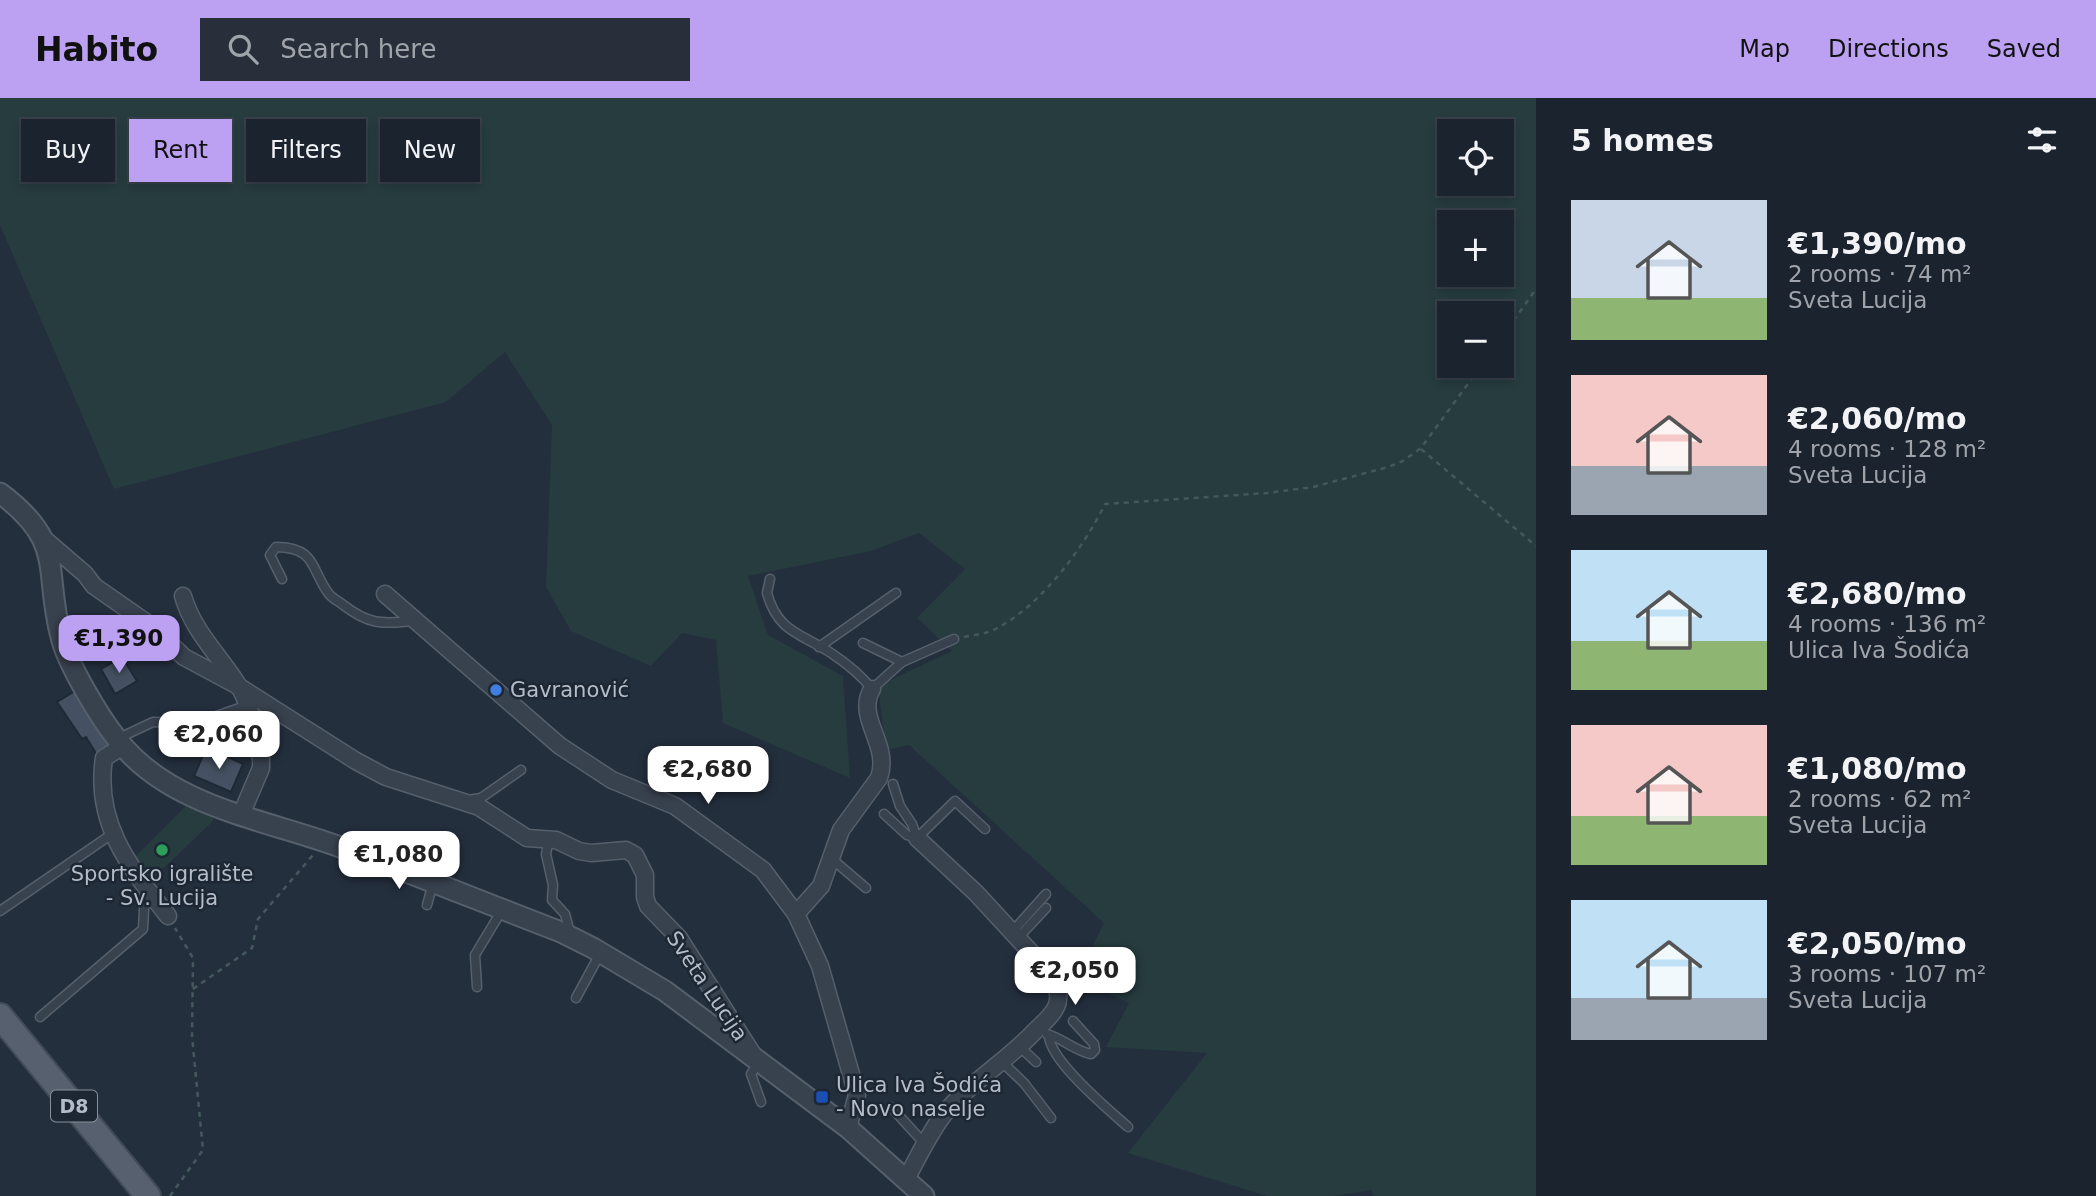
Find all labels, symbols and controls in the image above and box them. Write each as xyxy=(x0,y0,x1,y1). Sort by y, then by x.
search box xyxy=(200,18,690,81)
text: Habito xyxy=(35,30,158,69)
icon: search xyxy=(224,30,262,68)
text: Search here xyxy=(280,34,436,64)
text: Map xyxy=(1739,35,1790,63)
text: Directions xyxy=(1828,35,1949,63)
text: Saved xyxy=(1987,35,2061,63)
chip: Buy xyxy=(21,119,115,182)
chip: Rent xyxy=(129,119,232,182)
chip: Filters xyxy=(246,119,366,182)
chip: New xyxy=(380,119,480,182)
map controls xyxy=(1437,119,1514,378)
button: locate xyxy=(1437,119,1514,196)
icon: filters xyxy=(2023,121,2061,159)
text: 5 homes xyxy=(1571,123,1714,158)
button: + xyxy=(1437,210,1514,287)
text: €1,390/mo xyxy=(1788,226,1967,261)
icon: home xyxy=(1627,228,1711,312)
text: 2 rooms · 74 m² xyxy=(1788,261,1972,287)
text: Sveta Lucija xyxy=(1788,287,1927,313)
button: − xyxy=(1437,301,1514,378)
text: €2,060/mo xyxy=(1788,401,1967,436)
icon: home xyxy=(1627,403,1711,487)
text: 4 rooms · 128 m² xyxy=(1788,436,1986,462)
text: Sveta Lucija xyxy=(1788,462,1927,488)
text: €2,680/mo xyxy=(1788,576,1967,611)
icon: home xyxy=(1627,578,1711,662)
text: 4 rooms · 136 m² xyxy=(1788,611,1986,637)
pin: €1,390 xyxy=(62,616,176,675)
text: €1,390 xyxy=(75,625,163,651)
text: Ulica Iva Šodića xyxy=(1788,637,1970,663)
place label: Gavranović xyxy=(510,678,629,702)
marker: Gavranović xyxy=(488,682,504,698)
pin: €2,060 xyxy=(162,712,276,771)
text: €2,060 xyxy=(175,721,263,747)
pin: €2,680 xyxy=(651,746,765,806)
text: €1,080/mo xyxy=(1788,751,1967,786)
icon: home xyxy=(1627,753,1711,837)
text: €2,680 xyxy=(664,756,752,782)
text: 2 rooms · 62 m² xyxy=(1788,786,1972,812)
text: Sveta Lucija xyxy=(1788,812,1927,838)
pin: €1,080 xyxy=(342,832,456,891)
text: €1,080 xyxy=(355,841,443,867)
marker: Sportsko igralište - Sv. Lucija xyxy=(154,842,170,858)
place label: Sportsko igralište - Sv. Lucija xyxy=(71,862,253,910)
text: €2,050/mo xyxy=(1788,926,1967,961)
street label: Sveta Lucija xyxy=(661,927,753,1045)
icon: home xyxy=(1627,928,1711,1012)
pin: €2,050 xyxy=(1018,948,1132,1007)
text: €2,050 xyxy=(1031,957,1119,983)
text: 3 rooms · 107 m² xyxy=(1788,961,1986,987)
text: Sveta Lucija xyxy=(1788,987,1927,1013)
place label: Ulica Iva Šodića - Novo naselje xyxy=(836,1072,1002,1121)
marker: Ulica Iva Šodića - Novo naselje xyxy=(814,1089,830,1105)
road number: D8 xyxy=(51,1090,97,1122)

